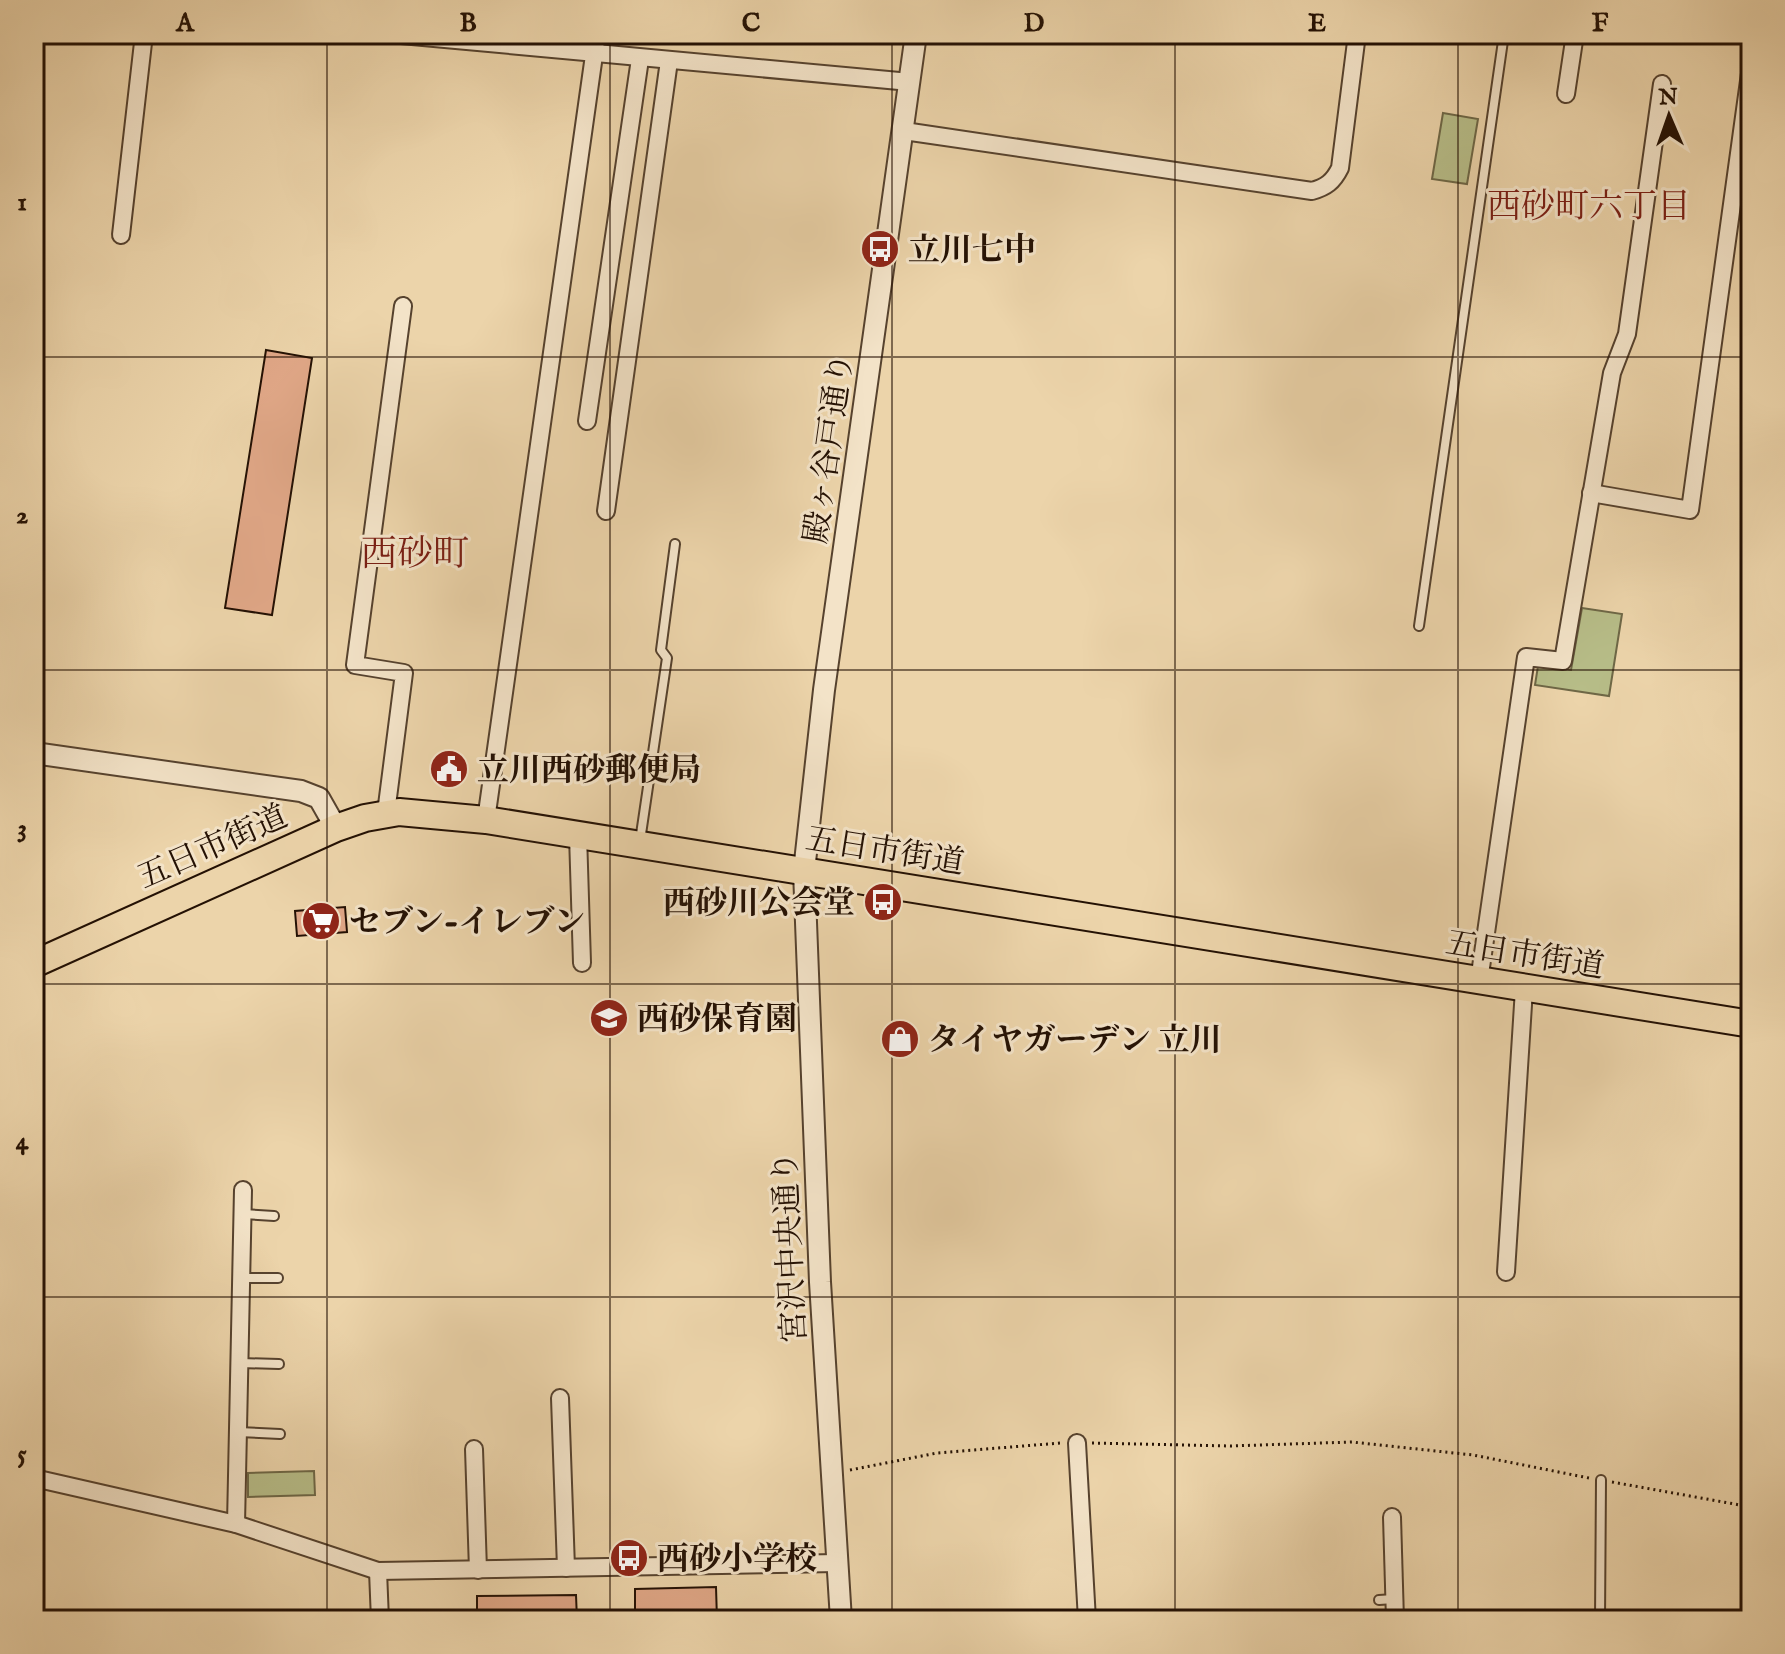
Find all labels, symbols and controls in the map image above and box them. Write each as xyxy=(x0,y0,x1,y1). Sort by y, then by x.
text: A xyxy=(175,7,195,40)
text: B xyxy=(459,7,477,40)
text: C xyxy=(742,7,761,40)
text: D xyxy=(1024,7,1045,40)
text: E xyxy=(1308,7,1326,40)
text: F xyxy=(1592,7,1609,40)
north arrow xyxy=(1629,76,1709,156)
text: N xyxy=(1657,84,1678,112)
text: 1 xyxy=(17,186,27,219)
district label: 西砂町六丁目 xyxy=(1487,186,1691,229)
bus stop icon: 立川七中 xyxy=(859,228,901,270)
place label: 立川七中 xyxy=(908,231,1036,272)
street label: 殿ヶ谷戸通り xyxy=(797,350,864,546)
text: 2 xyxy=(16,499,28,532)
district label: 西砂町 xyxy=(361,532,469,578)
public building icon: 立川西砂郵便局 xyxy=(428,748,470,790)
place label: 立川西砂郵便局 xyxy=(477,751,701,792)
street label: 五日市街道 xyxy=(132,797,294,900)
text: 3 xyxy=(17,812,27,845)
street label: 五日市街道 xyxy=(802,820,967,885)
bus stop icon: 西砂川公会堂 xyxy=(862,881,904,923)
place label: 西砂川公会堂 xyxy=(663,884,855,925)
supermarket icon: セブン-イレブン xyxy=(300,900,342,942)
place label: セブン-イレブン xyxy=(349,903,585,944)
street label: 五日市街道 xyxy=(1442,924,1607,989)
school or university icon: 西砂保育園 xyxy=(588,997,630,1039)
place label: 西砂保育園 xyxy=(637,1000,797,1041)
shop icon: タイヤガーデン 立川 xyxy=(879,1018,921,1060)
place label: タイヤガーデン 立川 xyxy=(928,1021,1222,1062)
text: 4 xyxy=(16,1125,30,1158)
street label: 宮沢中央通り xyxy=(766,1150,817,1344)
text: 5 xyxy=(17,1438,27,1471)
bus stop icon: 西砂小学校 xyxy=(608,1537,650,1579)
place label: 西砂小学校 xyxy=(657,1540,817,1581)

